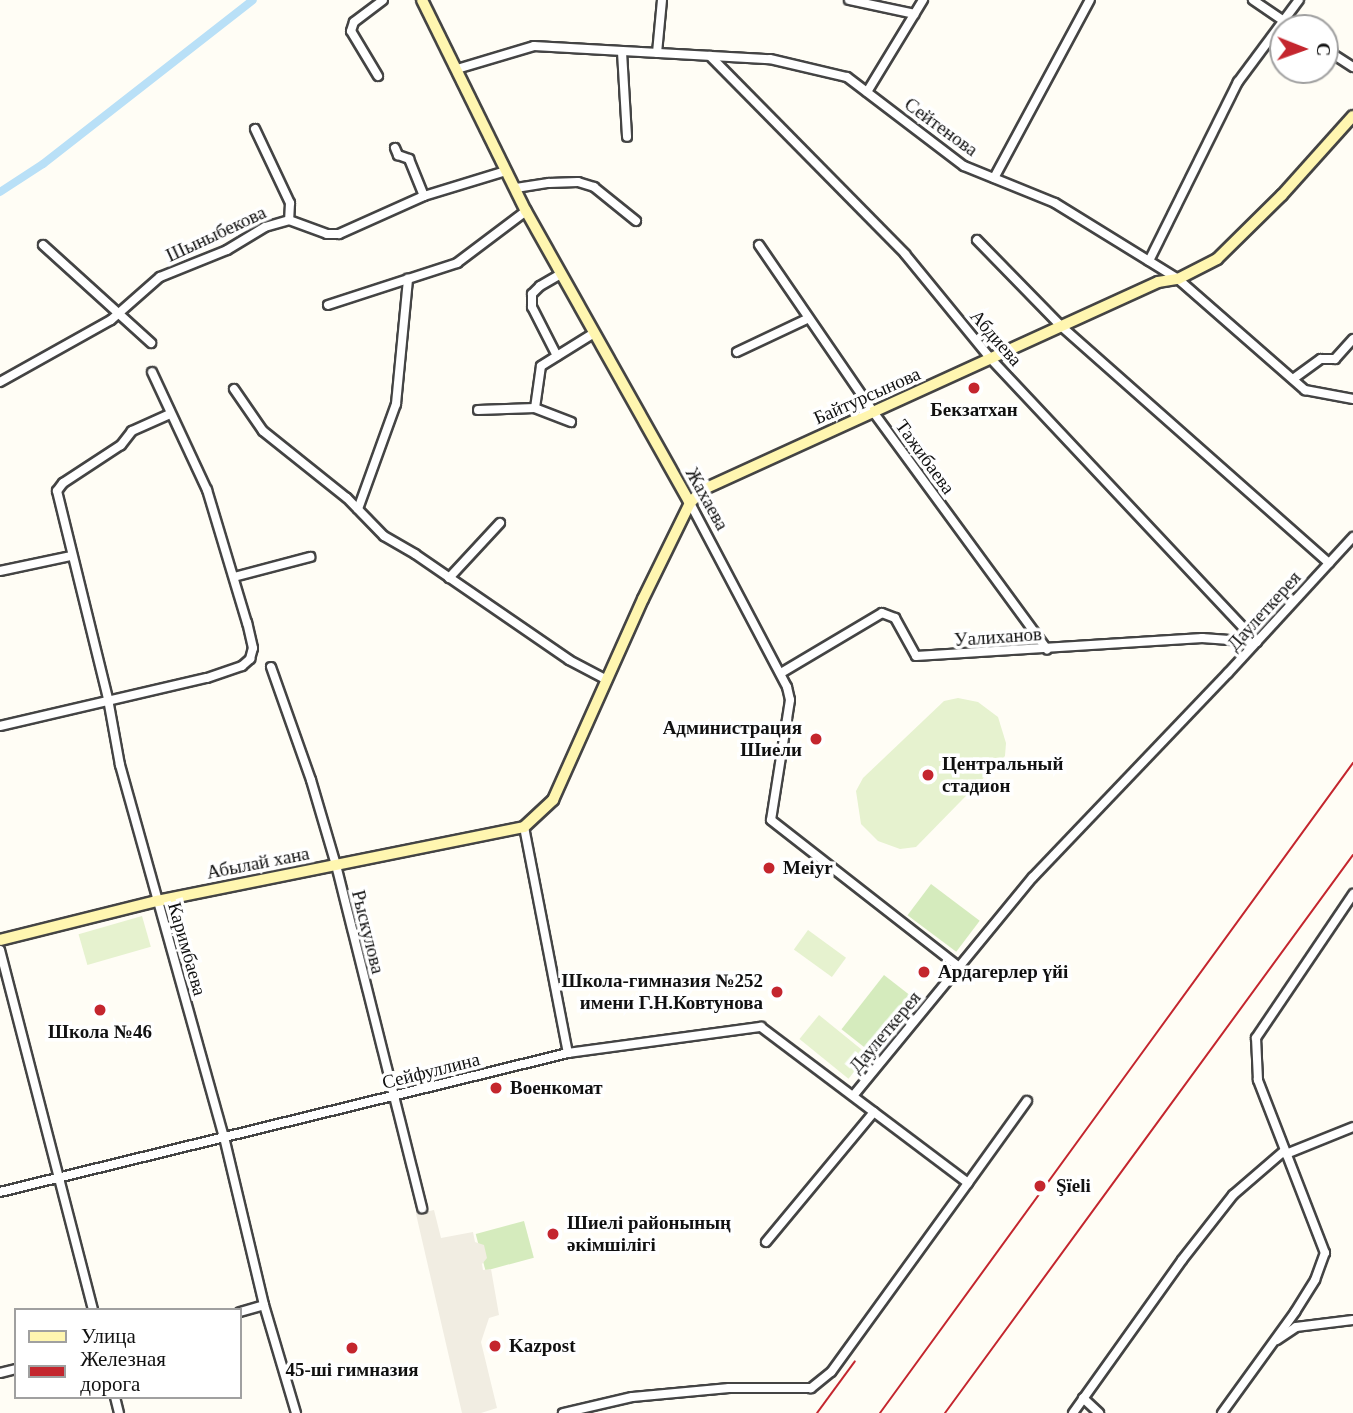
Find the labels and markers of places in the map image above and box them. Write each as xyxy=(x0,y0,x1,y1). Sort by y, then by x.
marker: Бекзатхан xyxy=(966,380,982,396)
place label: Бекзатхан xyxy=(930,399,1018,421)
place label: Администрация Шиели xyxy=(663,717,802,761)
marker: Администрация Шиели xyxy=(808,731,824,747)
place label: Центральный стадион xyxy=(942,753,1063,797)
marker: Центральный стадион xyxy=(920,767,936,783)
place label: Meiyr xyxy=(783,857,833,879)
marker: Meiyr xyxy=(761,860,777,876)
place label: Ардагерлер үйі xyxy=(938,961,1068,983)
marker: Ардагерлер үйі xyxy=(916,964,932,980)
place label: Школа-гимназия №252 имени Г.Н.Ковтунова xyxy=(562,970,763,1014)
marker: Школа-гимназия №252 имени Г.Н.Ковтунова xyxy=(769,984,785,1000)
marker: Школа №46 xyxy=(92,1002,108,1018)
place label: Школа №46 xyxy=(48,1021,152,1043)
place label: Военкомат xyxy=(510,1077,603,1099)
marker: Военкомат xyxy=(488,1080,504,1096)
place label: Şïeli xyxy=(1056,1175,1091,1197)
marker: Şïeli xyxy=(1030,1176,1050,1196)
place label: Шиелі районының әкімшілігі xyxy=(567,1212,731,1256)
marker: Шиелі районының әкімшілігі xyxy=(545,1226,561,1242)
place label: Kazpost xyxy=(509,1335,576,1357)
marker: Kazpost xyxy=(487,1338,503,1354)
marker: 45-ші гимназия xyxy=(344,1340,360,1356)
place label: 45-ші гимназия xyxy=(285,1359,419,1381)

